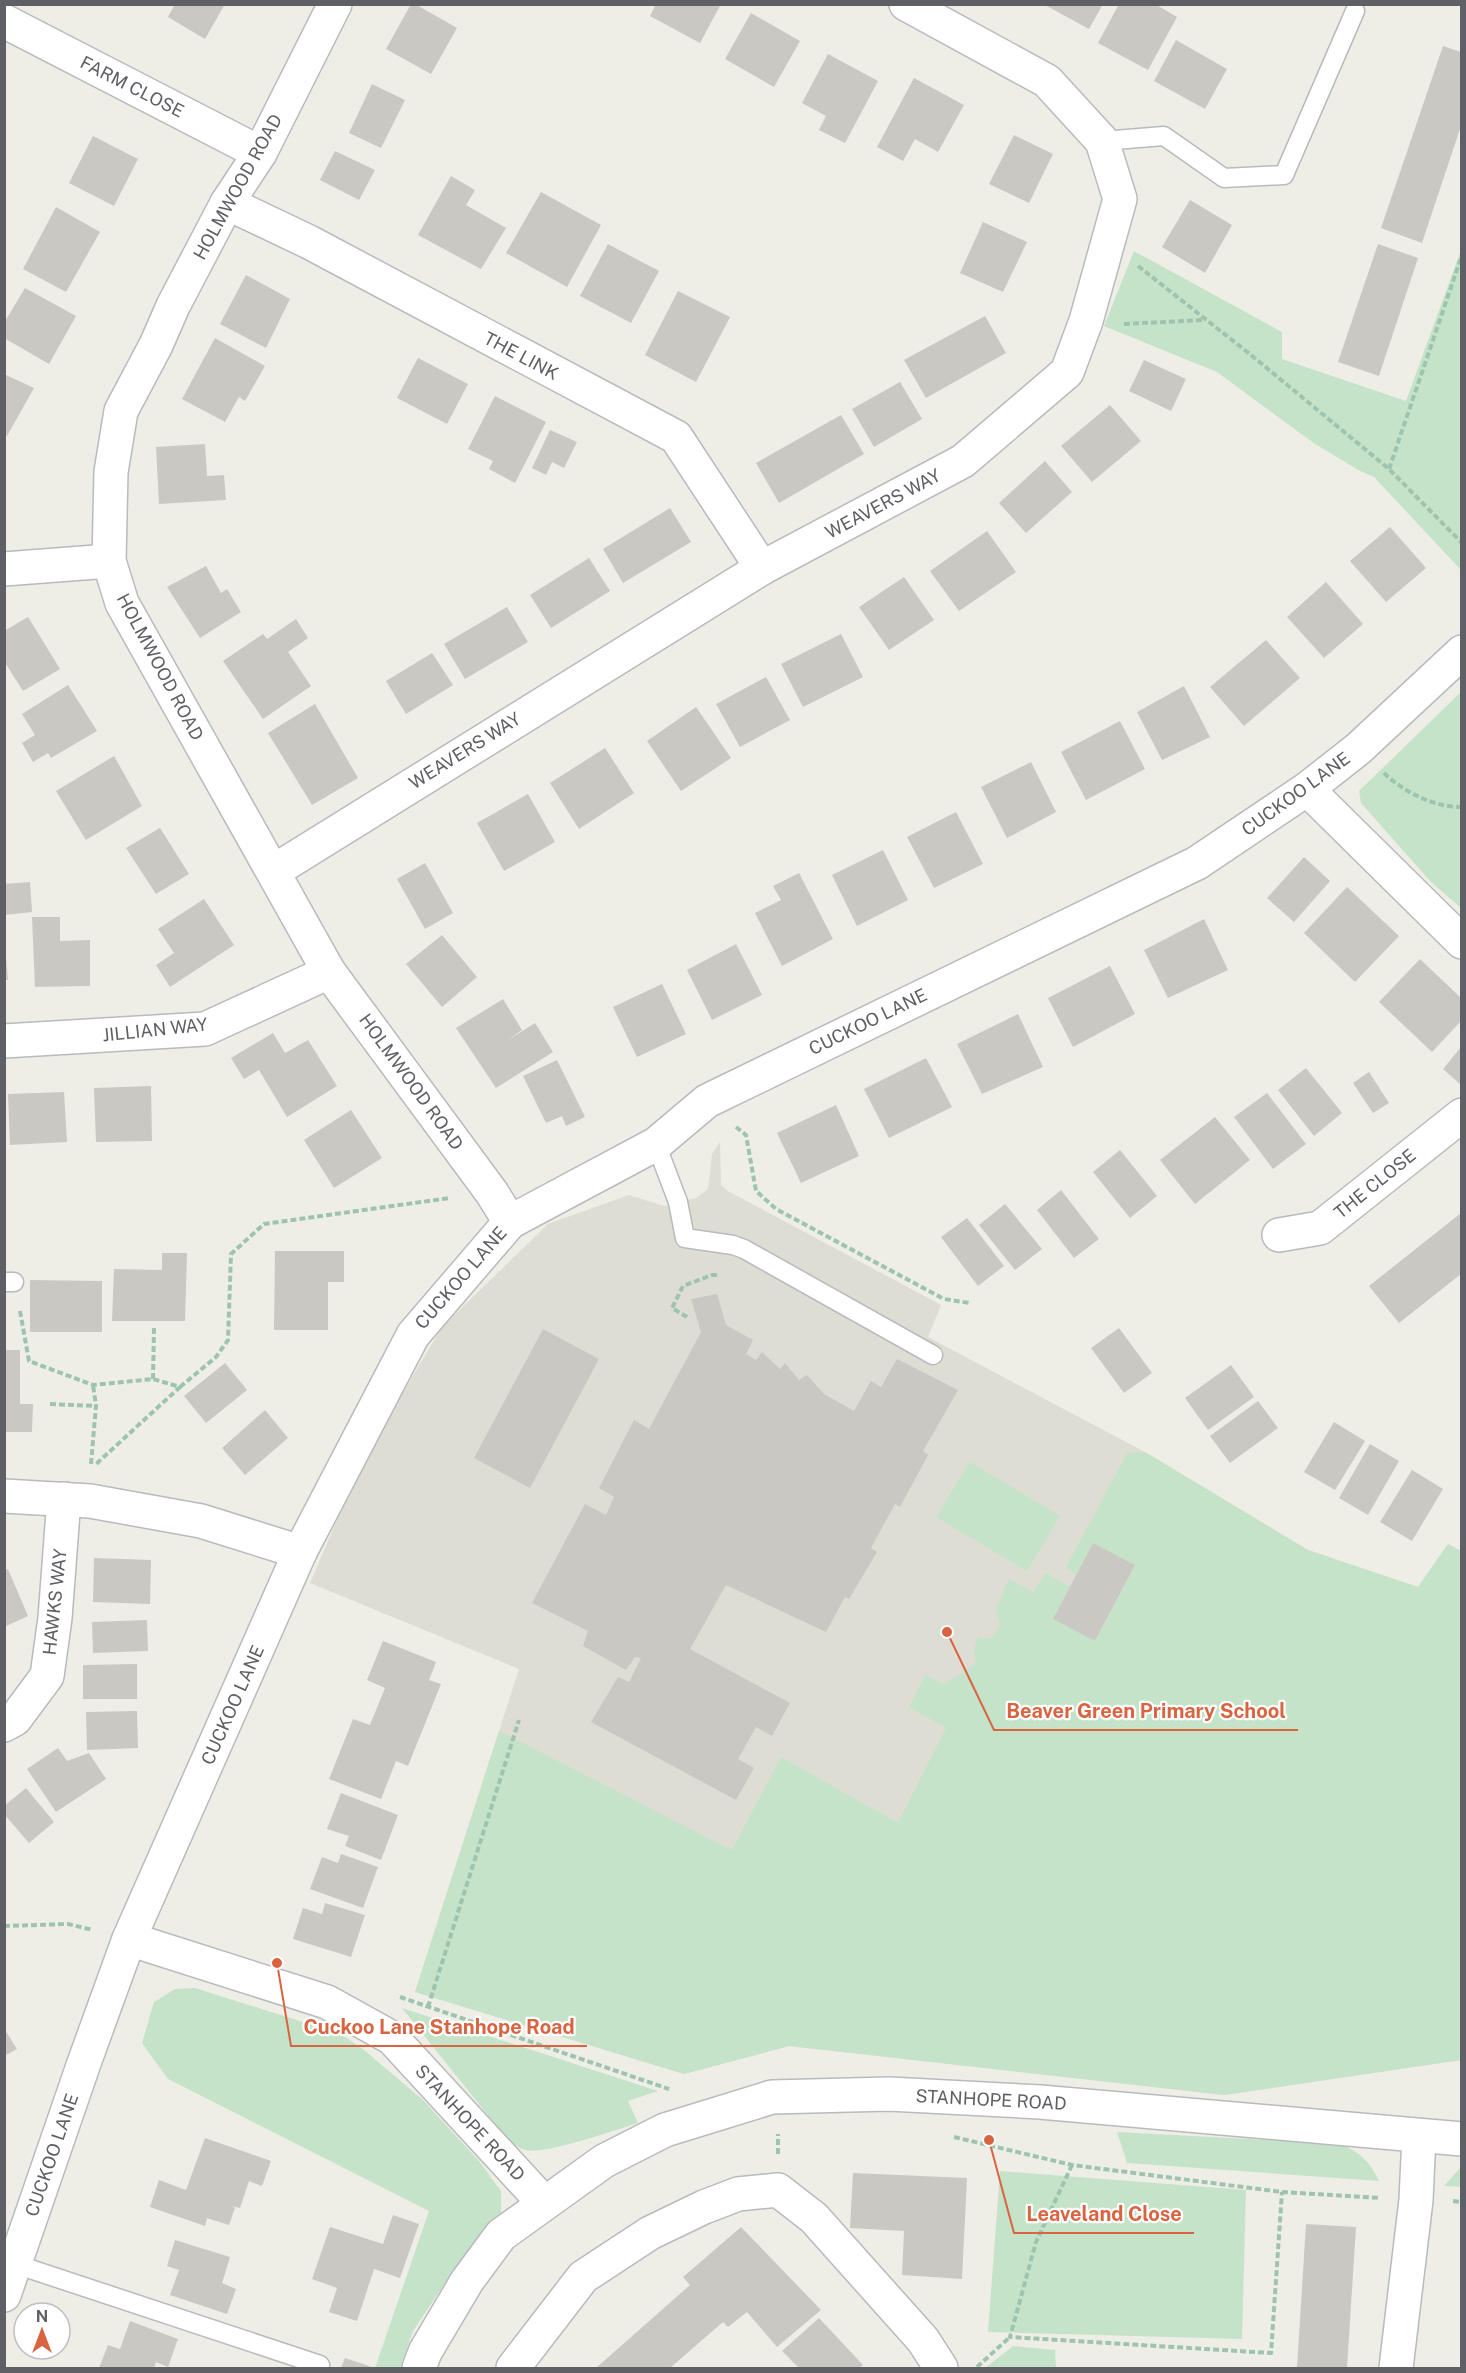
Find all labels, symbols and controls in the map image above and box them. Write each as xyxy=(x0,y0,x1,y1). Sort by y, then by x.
street label: FARM CLOSE xyxy=(77,51,188,122)
street label: HOLMWOOD ROAD xyxy=(189,110,286,263)
street label: THE LINK xyxy=(480,327,562,384)
street label: WEAVERS WAY xyxy=(821,464,944,543)
street label: HOLMWOOD ROAD xyxy=(113,590,208,744)
street label: WEAVERS WAY xyxy=(405,708,524,793)
street label: CUCKOO LANE xyxy=(1238,747,1354,840)
street label: CUCKOO LANE xyxy=(805,984,930,1059)
street label: HOLMWOOD ROAD xyxy=(355,1009,468,1154)
street label: JILLIAN WAY xyxy=(101,1014,209,1045)
street label: THE CLOSE xyxy=(1330,1144,1420,1223)
street label: CUCKOO LANE xyxy=(411,1222,511,1333)
street label: HAWKS WAY xyxy=(38,1548,71,1656)
street label: CUCKOO LANE xyxy=(197,1642,268,1768)
callout: Beaver Green Primary School xyxy=(994,1692,1298,1730)
text: Beaver Green Primary School xyxy=(1006,1699,1286,1723)
callout: Cuckoo Lane Stanhope Road xyxy=(291,2008,587,2046)
text: Cuckoo Lane Stanhope Road xyxy=(303,2015,575,2039)
street label: STANHOPE ROAD xyxy=(411,2060,530,2185)
street label: STANHOPE ROAD xyxy=(915,2085,1067,2114)
street label: CUCKOO LANE xyxy=(21,2091,82,2219)
callout: Leaveland Close xyxy=(1014,2195,1194,2233)
text: Leaveland Close xyxy=(1026,2202,1182,2226)
north arrow xyxy=(12,2301,72,2361)
text: N xyxy=(36,2307,48,2326)

